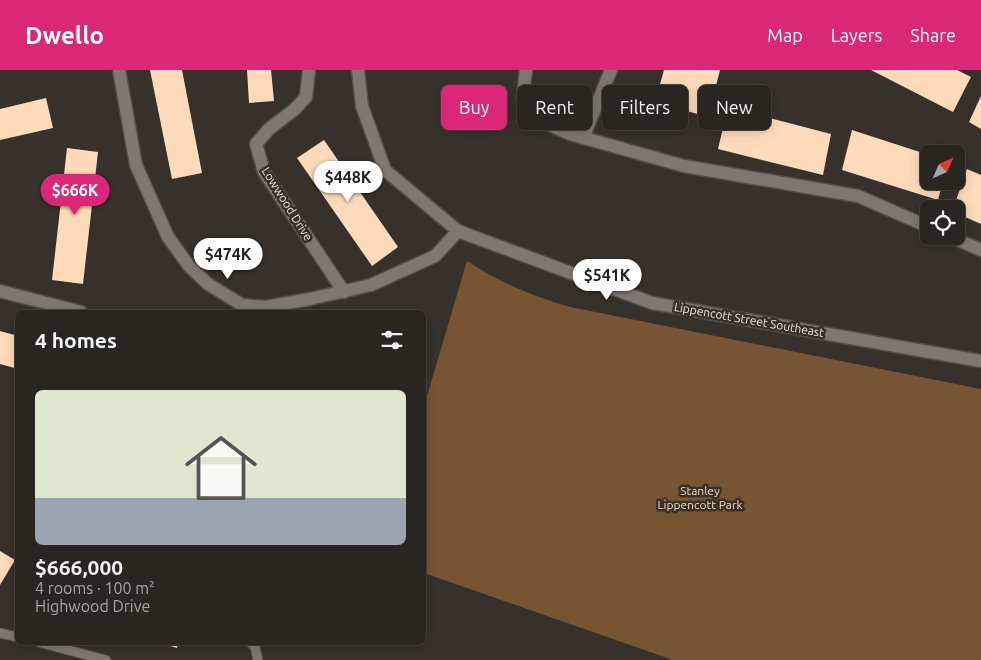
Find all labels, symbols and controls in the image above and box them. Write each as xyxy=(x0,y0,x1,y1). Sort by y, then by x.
text: Dwello xyxy=(25,22,104,49)
text: Map xyxy=(767,25,803,45)
text: Layers xyxy=(831,25,882,45)
text: Share xyxy=(910,25,956,45)
chip: Buy xyxy=(441,85,507,130)
chip: Rent xyxy=(517,85,592,130)
chip: Filters xyxy=(602,85,688,130)
chip: New xyxy=(698,85,771,130)
north arrow xyxy=(920,145,965,190)
map controls xyxy=(920,145,965,245)
pin: $448K xyxy=(313,160,383,203)
street label: Lowwood Drive xyxy=(260,165,315,243)
text: $448K xyxy=(325,168,371,186)
pin: $666K xyxy=(40,174,110,216)
text: $666K xyxy=(52,181,98,199)
button: locate xyxy=(920,200,965,245)
pin: $474K xyxy=(193,238,263,280)
text: $474K xyxy=(205,245,251,263)
pin: $541K xyxy=(572,258,642,301)
text: $541K xyxy=(584,266,630,284)
street label: Lippencott Street Southeast xyxy=(673,300,825,339)
icon: filters xyxy=(378,326,406,354)
text: 4 homes xyxy=(35,328,117,352)
icon: home xyxy=(176,423,266,513)
park label: Stanley Lippencott Park xyxy=(657,484,743,511)
text: $666,000 xyxy=(35,555,123,579)
text: 4 rooms · 100 m² xyxy=(35,579,155,597)
text: Highwood Drive xyxy=(35,597,150,615)

